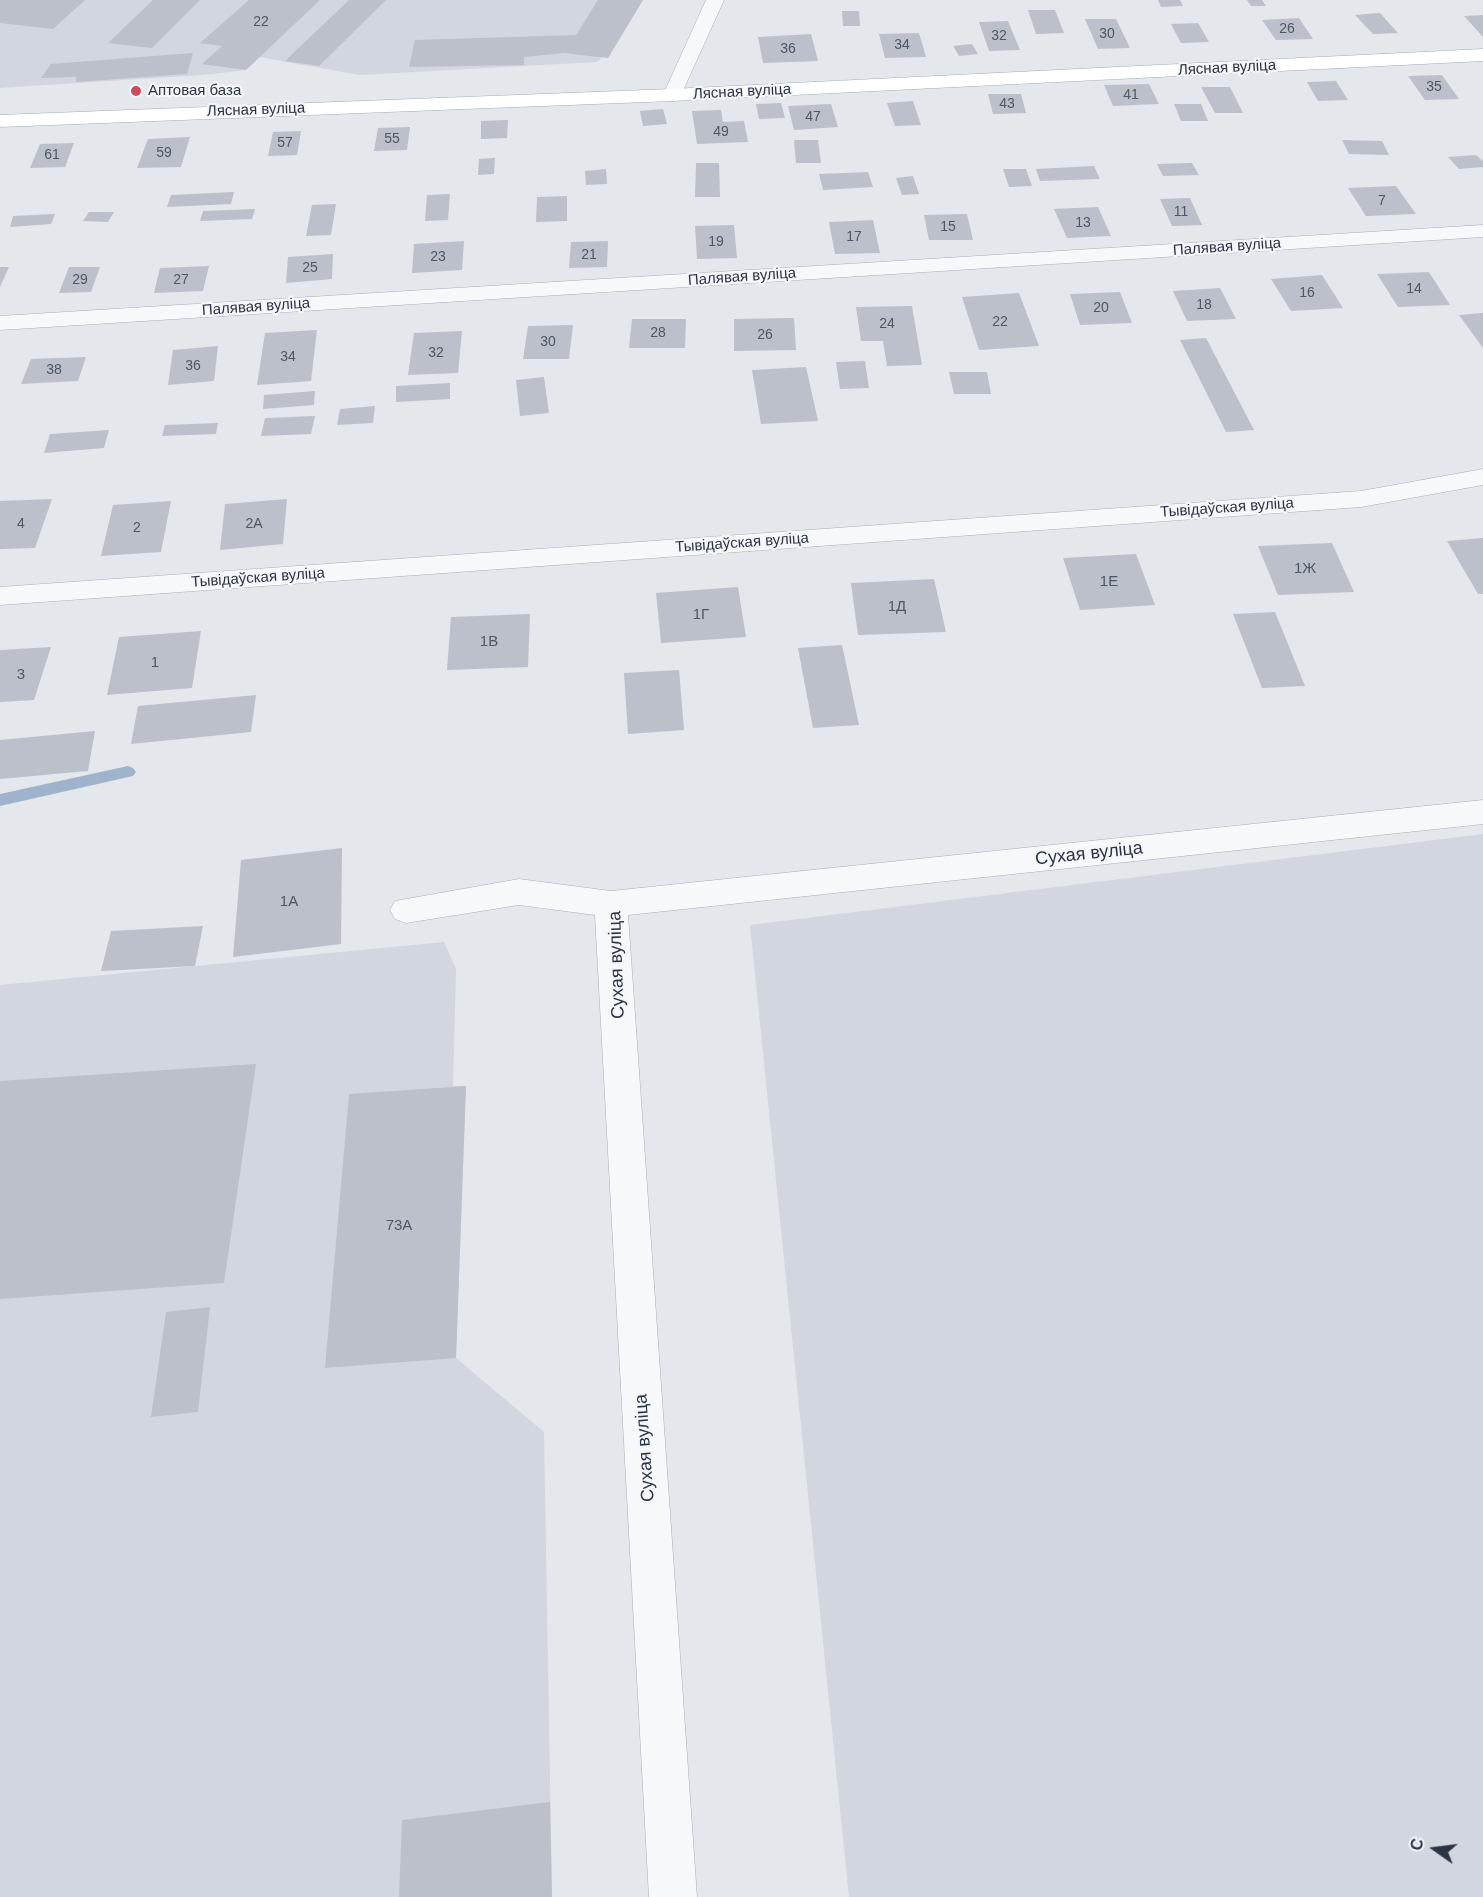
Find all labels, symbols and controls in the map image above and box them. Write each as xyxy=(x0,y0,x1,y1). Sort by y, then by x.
house number: 22 xyxy=(253,14,269,30)
house number: 26 xyxy=(1279,21,1295,37)
house number: 30 xyxy=(1099,26,1115,42)
house number: 32 xyxy=(991,28,1007,44)
house number: 34 xyxy=(894,37,910,53)
house number: 36 xyxy=(780,41,796,57)
street label: Лясная вуліца xyxy=(1177,56,1277,80)
house number: 35 xyxy=(1426,79,1442,95)
street label: Лясная вуліца xyxy=(692,80,792,104)
place label: Аптовая база xyxy=(148,82,241,100)
marker: Аптовая база xyxy=(129,84,143,98)
house number: 41 xyxy=(1123,87,1139,103)
house number: 43 xyxy=(999,96,1015,112)
street label: Лясная вуліца xyxy=(207,99,305,121)
house number: 47 xyxy=(805,109,821,125)
house number: 49 xyxy=(713,124,729,140)
house number: 55 xyxy=(384,131,400,147)
house number: 57 xyxy=(277,135,293,151)
house number: 59 xyxy=(156,145,172,161)
house number: 61 xyxy=(44,147,60,163)
house number: 7 xyxy=(1378,193,1386,209)
house number: 11 xyxy=(1174,204,1188,220)
house number: 13 xyxy=(1075,215,1091,231)
house number: 15 xyxy=(940,219,956,235)
house number: 17 xyxy=(846,229,862,245)
house number: 19 xyxy=(708,234,724,250)
street label: Палявая вуліца xyxy=(1172,234,1282,260)
house number: 21 xyxy=(581,247,597,263)
house number: 23 xyxy=(430,249,446,265)
house number: 25 xyxy=(302,260,318,276)
street label: Палявая вуліца xyxy=(687,264,797,290)
house number: 29 xyxy=(72,272,88,288)
house number: 27 xyxy=(173,272,189,288)
house number: 14 xyxy=(1406,281,1422,297)
house number: 16 xyxy=(1299,285,1315,301)
street label: Палявая вуліца xyxy=(201,294,311,320)
house number: 18 xyxy=(1196,297,1212,313)
house number: 20 xyxy=(1093,300,1109,316)
house number: 22 xyxy=(992,314,1008,330)
house number: 24 xyxy=(879,316,895,332)
house number: 28 xyxy=(650,325,666,341)
house number: 26 xyxy=(757,327,773,343)
house number: 30 xyxy=(540,334,556,350)
house number: 32 xyxy=(428,345,444,361)
house number: 34 xyxy=(280,349,296,365)
house number: 36 xyxy=(185,358,201,374)
house number: 38 xyxy=(46,362,62,378)
street label: Тывідаўская вуліца xyxy=(1160,494,1294,522)
house number: 4 xyxy=(17,516,25,532)
house number: 2А xyxy=(245,516,263,532)
house number: 2 xyxy=(133,520,141,536)
street label: Тывідаўская вуліца xyxy=(675,529,809,557)
house number: 1Ж xyxy=(1294,560,1316,578)
street label: Тывідаўская вуліца xyxy=(191,564,325,592)
house number: 1Е xyxy=(1100,573,1118,591)
house number: 1Д xyxy=(888,598,906,616)
house number: 1Г xyxy=(693,606,709,624)
house number: 1В xyxy=(480,633,498,651)
house number: 1 xyxy=(151,654,159,672)
house number: 3 xyxy=(17,666,25,684)
street label: Сухая вуліца xyxy=(1034,838,1144,870)
house number: 1А xyxy=(280,893,298,911)
street label: Сухая вуліца xyxy=(604,911,630,1019)
house number: 73А xyxy=(386,1217,412,1235)
street label: Сухая вуліца xyxy=(630,1393,660,1503)
north arrow xyxy=(1405,1819,1465,1879)
text: С xyxy=(1407,1837,1427,1852)

